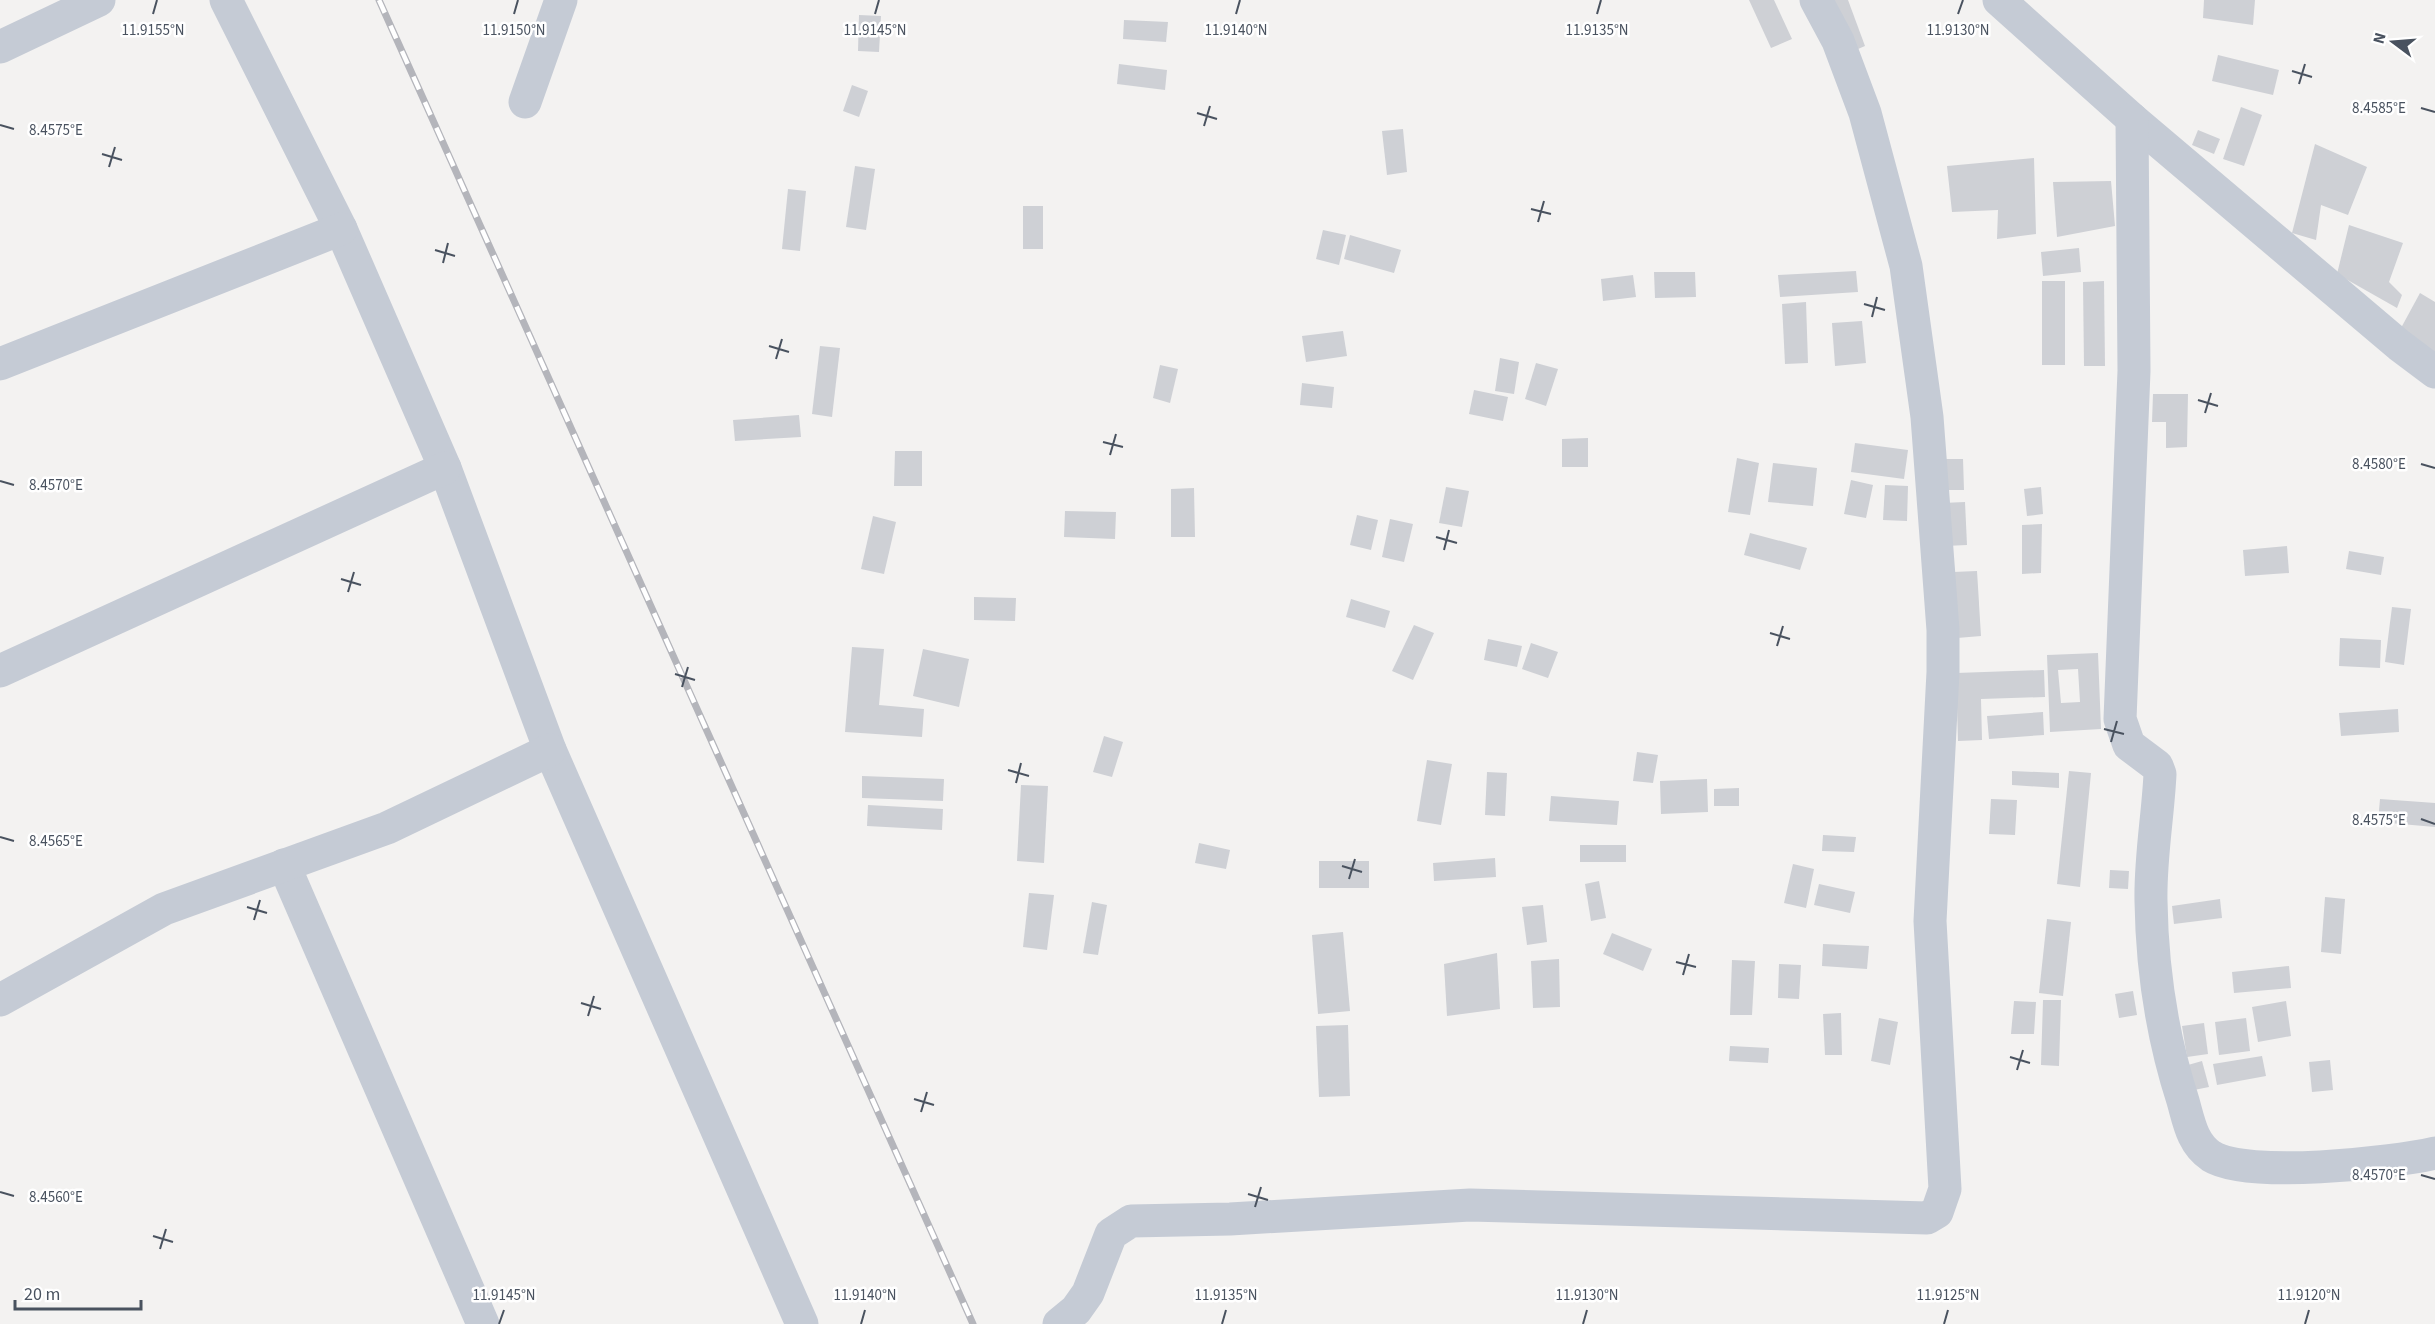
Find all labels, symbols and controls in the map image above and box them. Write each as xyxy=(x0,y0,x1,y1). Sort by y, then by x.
north arrow xyxy=(2363,12,2423,72)
text: 11.9155°N xyxy=(121,20,185,41)
text: 11.9150°N xyxy=(482,20,546,41)
text: 11.9145°N xyxy=(843,20,907,41)
text: 11.9140°N xyxy=(1204,20,1268,41)
text: 11.9135°N xyxy=(1565,20,1629,41)
text: 11.9130°N xyxy=(1926,20,1990,41)
text: N xyxy=(2368,30,2392,46)
text: 8.4585°E xyxy=(2352,98,2406,119)
text: 8.4575°E xyxy=(29,120,83,141)
text: 8.4580°E xyxy=(2352,454,2406,475)
text: 8.4570°E xyxy=(29,475,83,496)
text: 8.4575°E xyxy=(2352,810,2406,831)
text: 8.4565°E xyxy=(29,831,83,852)
text: 8.4570°E xyxy=(2352,1165,2406,1186)
text: 8.4560°E xyxy=(29,1187,83,1208)
scale bar xyxy=(15,1273,141,1311)
text: 20 m xyxy=(24,1282,60,1307)
text: 11.9145°N xyxy=(472,1285,536,1306)
text: 11.9140°N xyxy=(833,1285,897,1306)
text: 11.9135°N xyxy=(1194,1285,1258,1306)
text: 11.9130°N xyxy=(1555,1285,1619,1306)
text: 11.9125°N xyxy=(1916,1285,1980,1306)
text: 11.9120°N xyxy=(2277,1285,2341,1306)

